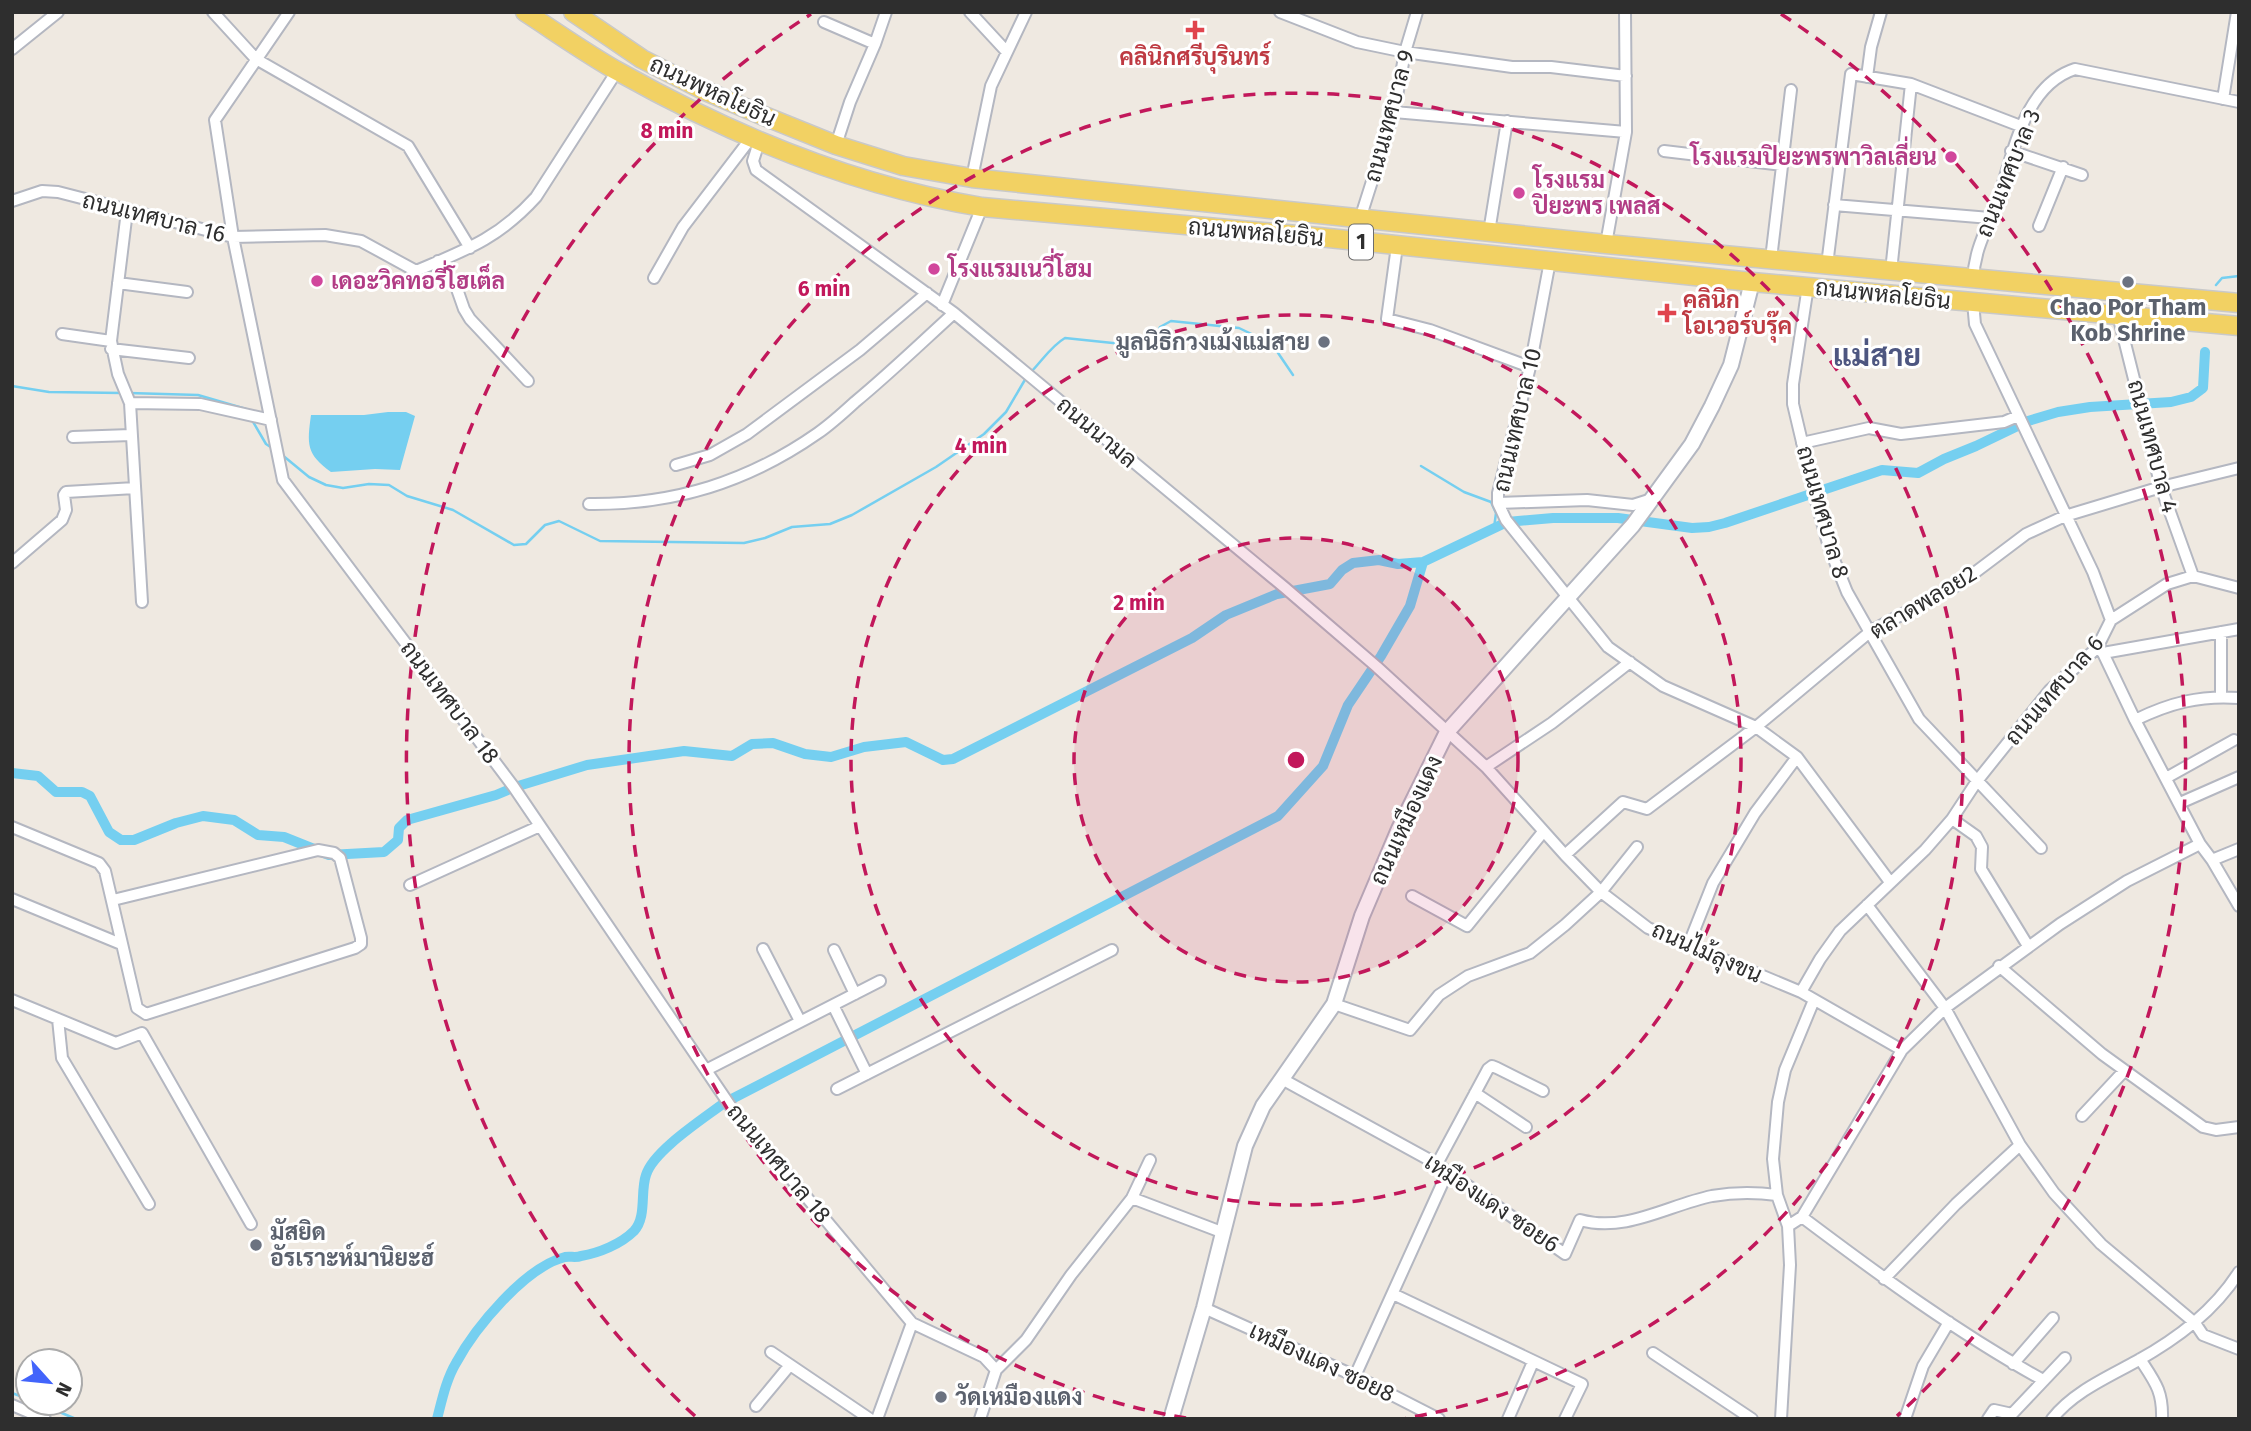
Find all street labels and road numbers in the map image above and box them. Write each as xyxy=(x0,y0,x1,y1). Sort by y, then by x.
street label: ถนนเทศบาล 9 xyxy=(1358,47,1420,185)
street label: ถนนพหลโยธิน xyxy=(645,48,781,132)
street label: ถนนเทศบาล 3 xyxy=(1970,105,2046,241)
street label: ถนนเทศบาล 16 xyxy=(80,186,228,248)
street label: ถนนพหลโยธิน xyxy=(1187,210,1325,252)
road number: 1 xyxy=(1349,224,1373,260)
street label: ถนนพหลโยธิน xyxy=(1814,271,1952,315)
street label: ถนนเทศบาล 10 xyxy=(1487,345,1547,495)
street label: ถนนเทศบาล 4 xyxy=(2122,376,2184,516)
street label: ถนนนามล xyxy=(1051,390,1143,474)
street label: ถนนเทศบาล 8 xyxy=(1791,442,1855,582)
street label: ตลาดพลอย2 xyxy=(1864,559,1982,645)
street label: ถนนเทศบาล 6 xyxy=(1999,629,2109,751)
street label: ถนนเทศบาล 18 xyxy=(395,635,505,769)
street label: ถนนเหมืองแดง xyxy=(1363,750,1448,889)
street label: ถนนไม้ลุงขน xyxy=(1647,913,1767,991)
street label: ถนนเทศบาล 18 xyxy=(721,1098,837,1228)
street label: เหมืองแดง ซอย6 xyxy=(1419,1147,1565,1258)
street label: เหมืองแดง ซอย8 xyxy=(1245,1315,1399,1408)

